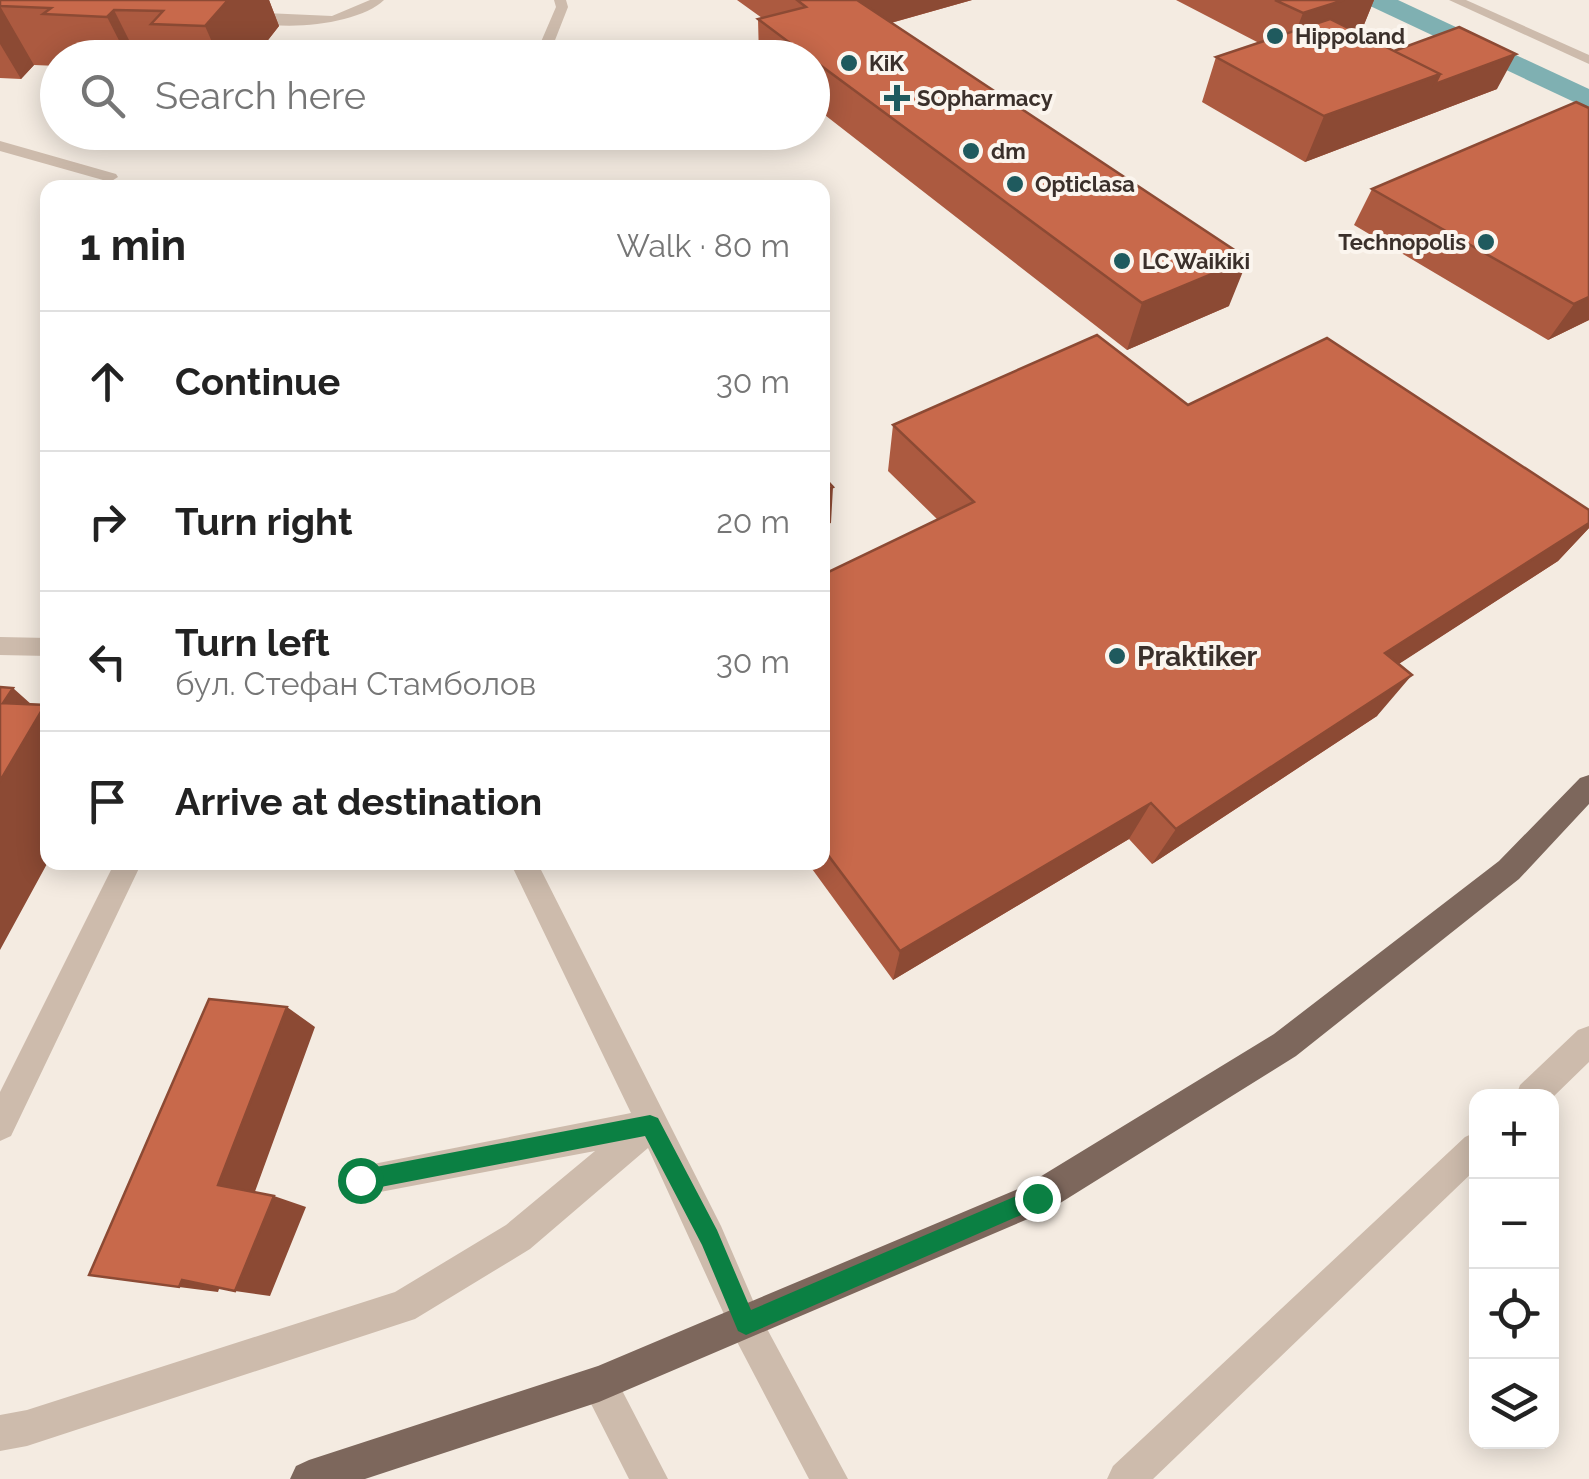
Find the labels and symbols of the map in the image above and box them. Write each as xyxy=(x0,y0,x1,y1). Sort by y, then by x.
place label: Hippoland xyxy=(1295,23,1405,49)
marker: Hippoland xyxy=(1264,25,1286,47)
place label: KiK xyxy=(869,50,904,76)
marker: KiK xyxy=(838,52,860,74)
place label: SOpharmacy xyxy=(917,85,1053,111)
marker: SOpharmacy xyxy=(886,87,908,109)
place label: dm xyxy=(991,138,1026,164)
marker: dm xyxy=(960,140,982,162)
place label: Opticlasa xyxy=(1035,171,1135,197)
marker: Opticlasa xyxy=(1004,173,1026,195)
place label: Technopolis xyxy=(1338,229,1466,255)
marker: Technopolis xyxy=(1475,231,1497,253)
place label: LC Waikiki xyxy=(1142,248,1250,274)
marker: LC Waikiki xyxy=(1111,250,1133,272)
place label: Praktiker xyxy=(1137,640,1257,673)
marker: Praktiker xyxy=(1106,645,1128,667)
route start xyxy=(338,1158,384,1204)
route end xyxy=(1015,1176,1061,1222)

